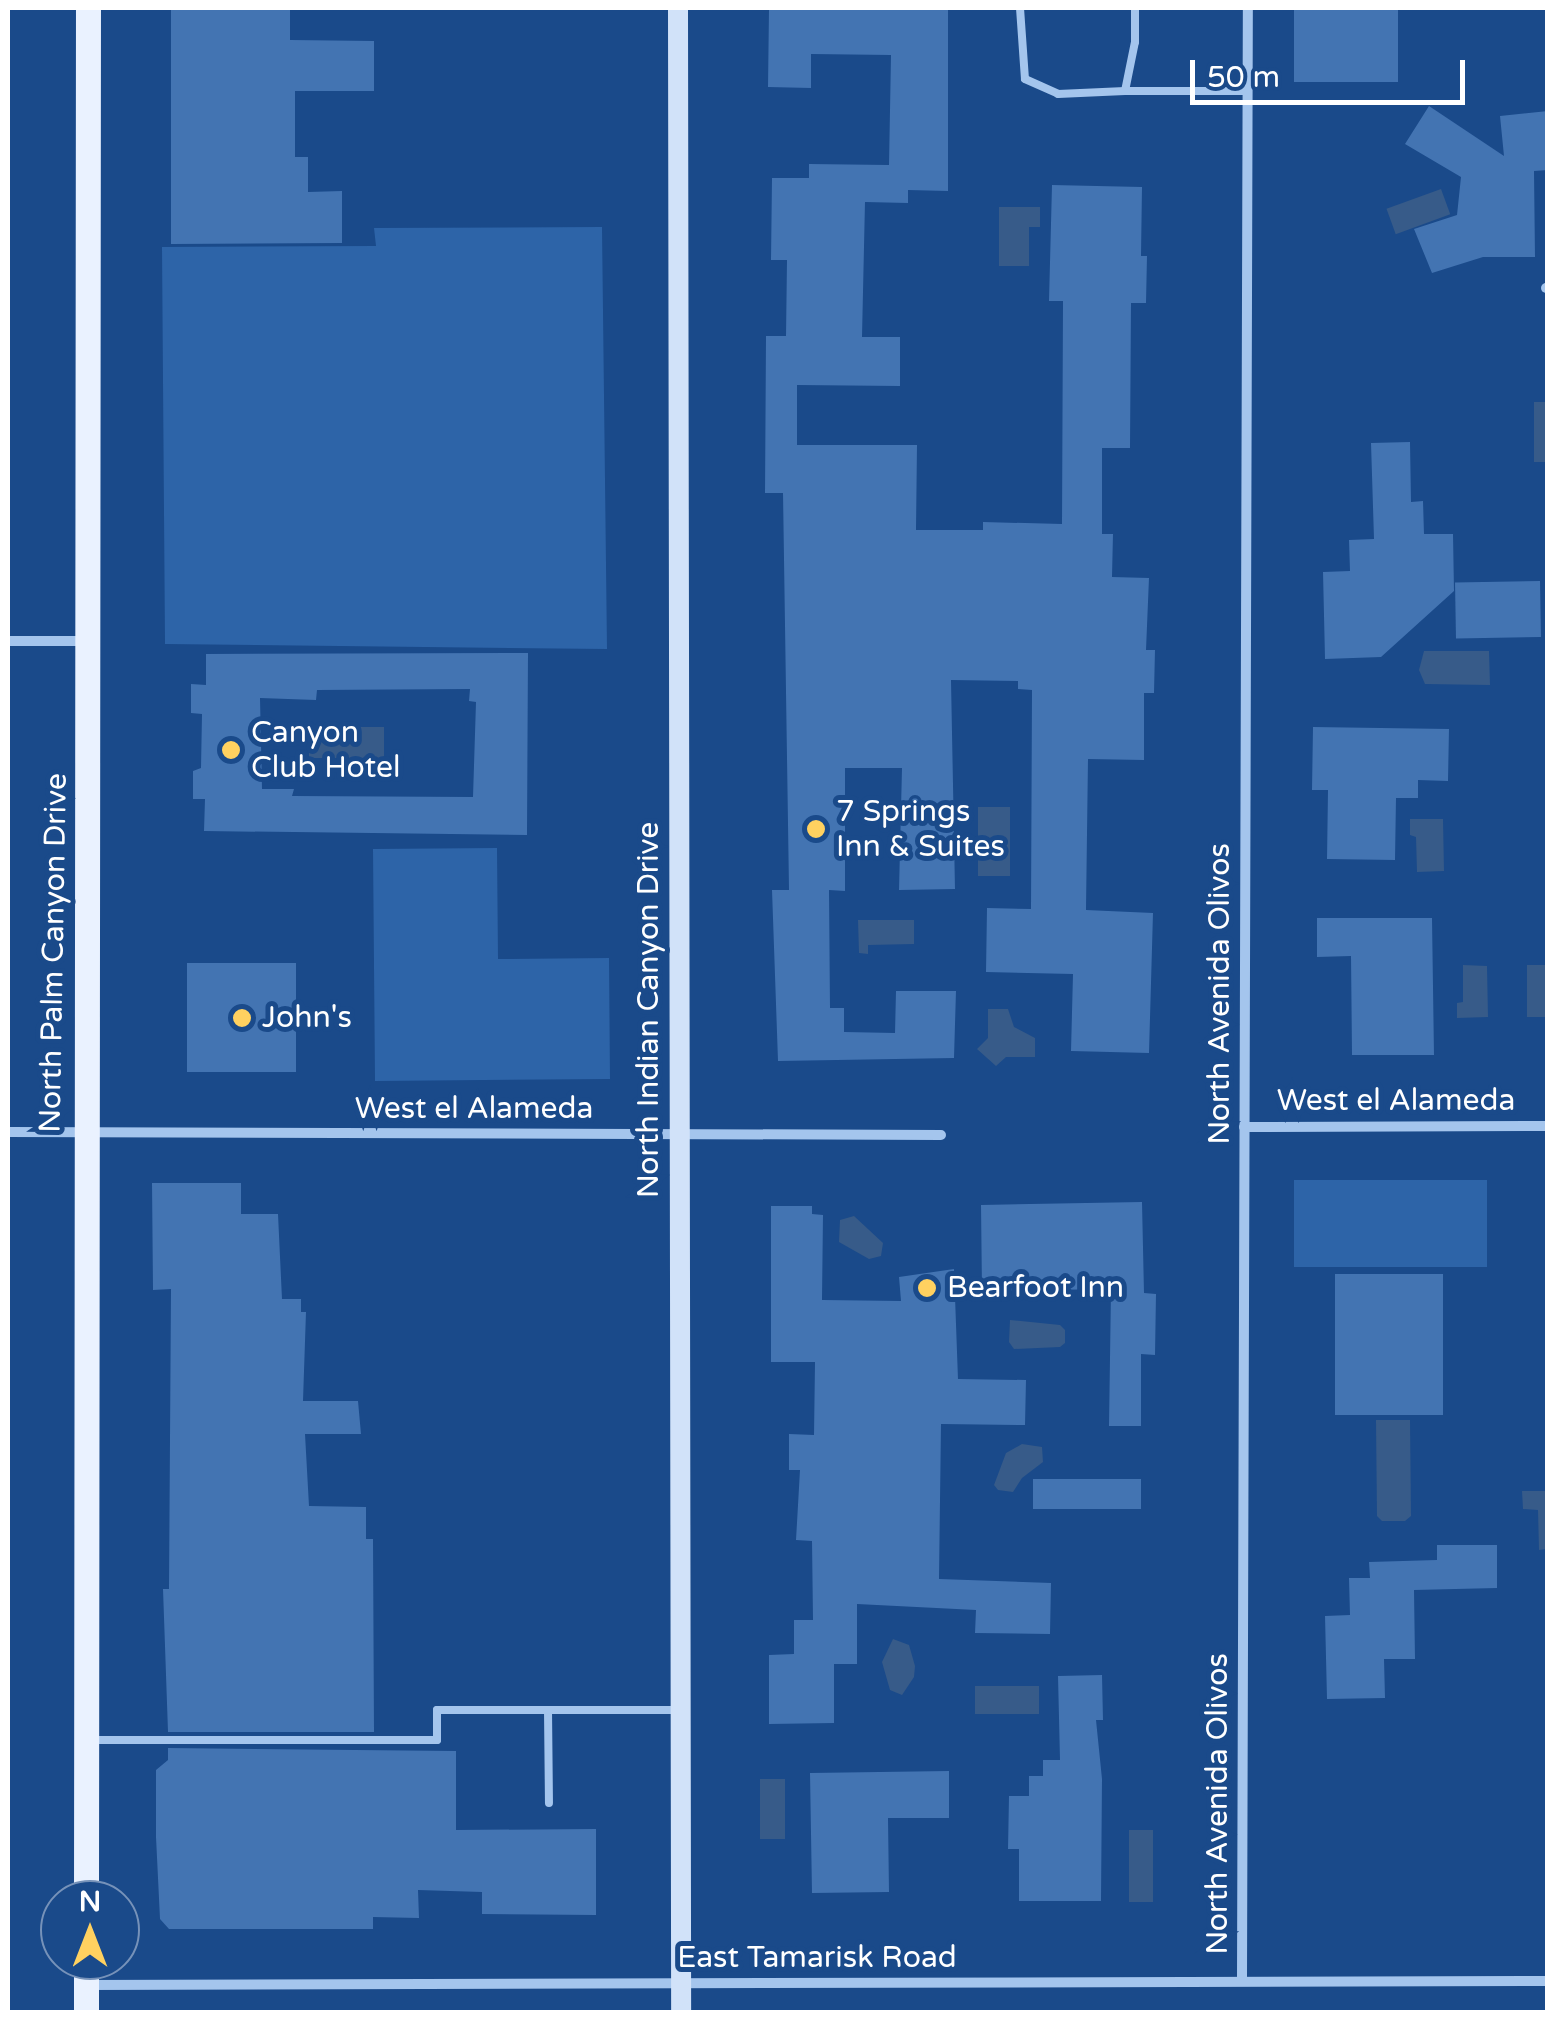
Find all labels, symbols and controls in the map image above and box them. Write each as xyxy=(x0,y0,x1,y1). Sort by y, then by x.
scale bar xyxy=(1195,40,1470,102)
text: 50 m xyxy=(1207,59,1280,96)
place label: Canyon Club Hotel xyxy=(251,715,400,786)
marker: Canyon Club Hotel xyxy=(220,739,242,761)
street label: North Palm Canyon Drive xyxy=(33,773,75,1133)
place label: 7 Springs Inn & Suites xyxy=(836,794,1005,864)
marker: 7 Springs Inn & Suites xyxy=(805,818,827,840)
street label: North Indian Canyon Drive xyxy=(631,822,667,1198)
street label: North Avenida Olivos xyxy=(1202,843,1238,1145)
place label: John's xyxy=(262,1000,352,1036)
marker: John's xyxy=(231,1007,253,1029)
street label: West el Alameda xyxy=(1277,1083,1515,1119)
street label: West el Alameda xyxy=(355,1091,593,1127)
place label: Bearfoot Inn xyxy=(947,1270,1124,1306)
marker: Bearfoot Inn xyxy=(916,1277,938,1299)
street label: North Avenida Olivos xyxy=(1200,1653,1236,1955)
north arrow xyxy=(40,1880,140,1980)
text: N xyxy=(79,1885,101,1919)
street label: East Tamarisk Road xyxy=(677,1940,957,1976)

